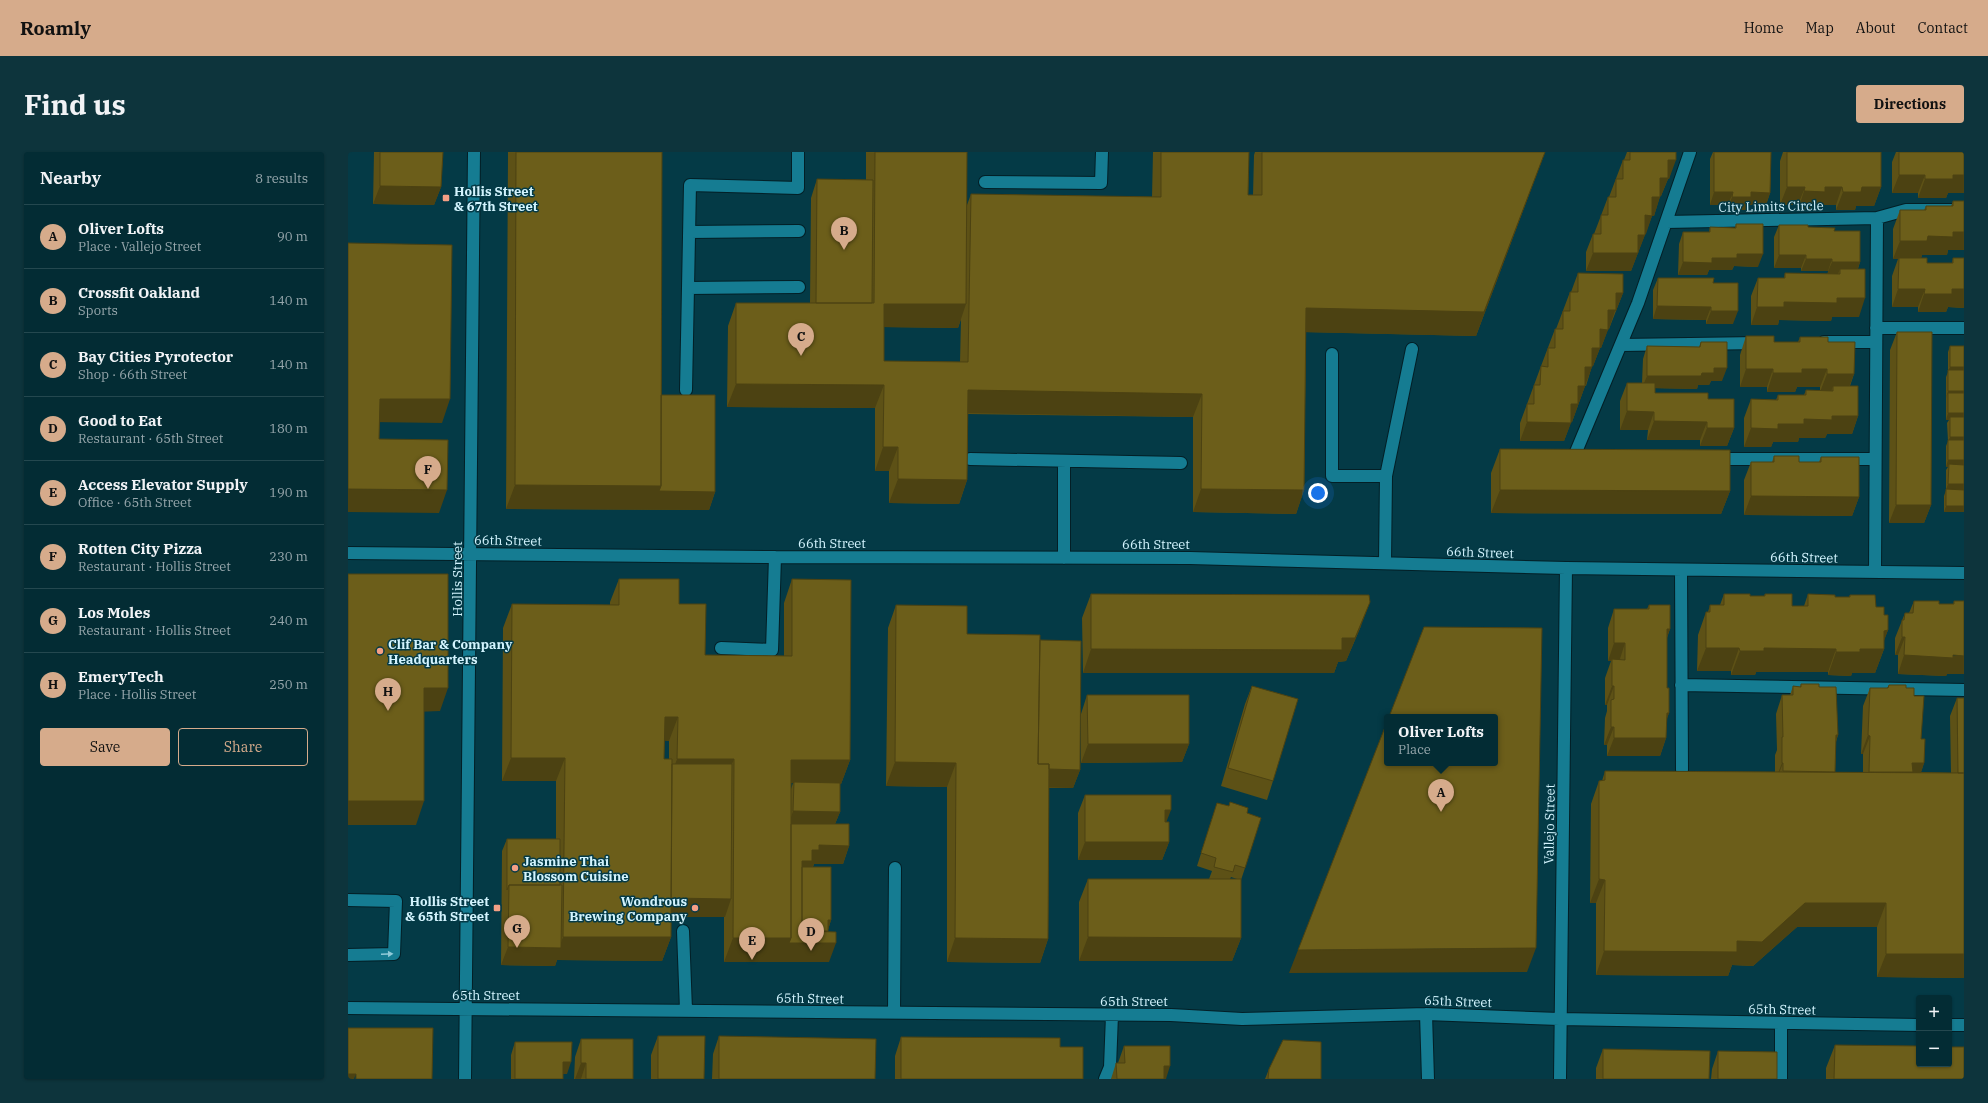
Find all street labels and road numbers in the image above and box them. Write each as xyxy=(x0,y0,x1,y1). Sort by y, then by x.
street label: City Limits Circle xyxy=(1718,197,1824,216)
street label: 66th Street xyxy=(474,531,542,550)
street label: 66th Street xyxy=(798,535,866,552)
street label: 66th Street xyxy=(1122,536,1190,553)
street label: Hollis Street xyxy=(449,541,466,617)
street label: 66th Street xyxy=(1446,543,1515,562)
street label: 66th Street xyxy=(1770,548,1838,567)
street label: Vallejo Street xyxy=(1540,783,1559,864)
street label: 65th Street xyxy=(452,987,520,1004)
street label: 65th Street xyxy=(776,989,844,1008)
street label: 65th Street xyxy=(1424,992,1493,1011)
street label: 65th Street xyxy=(1100,993,1168,1010)
street label: 65th Street xyxy=(1748,1000,1816,1019)

